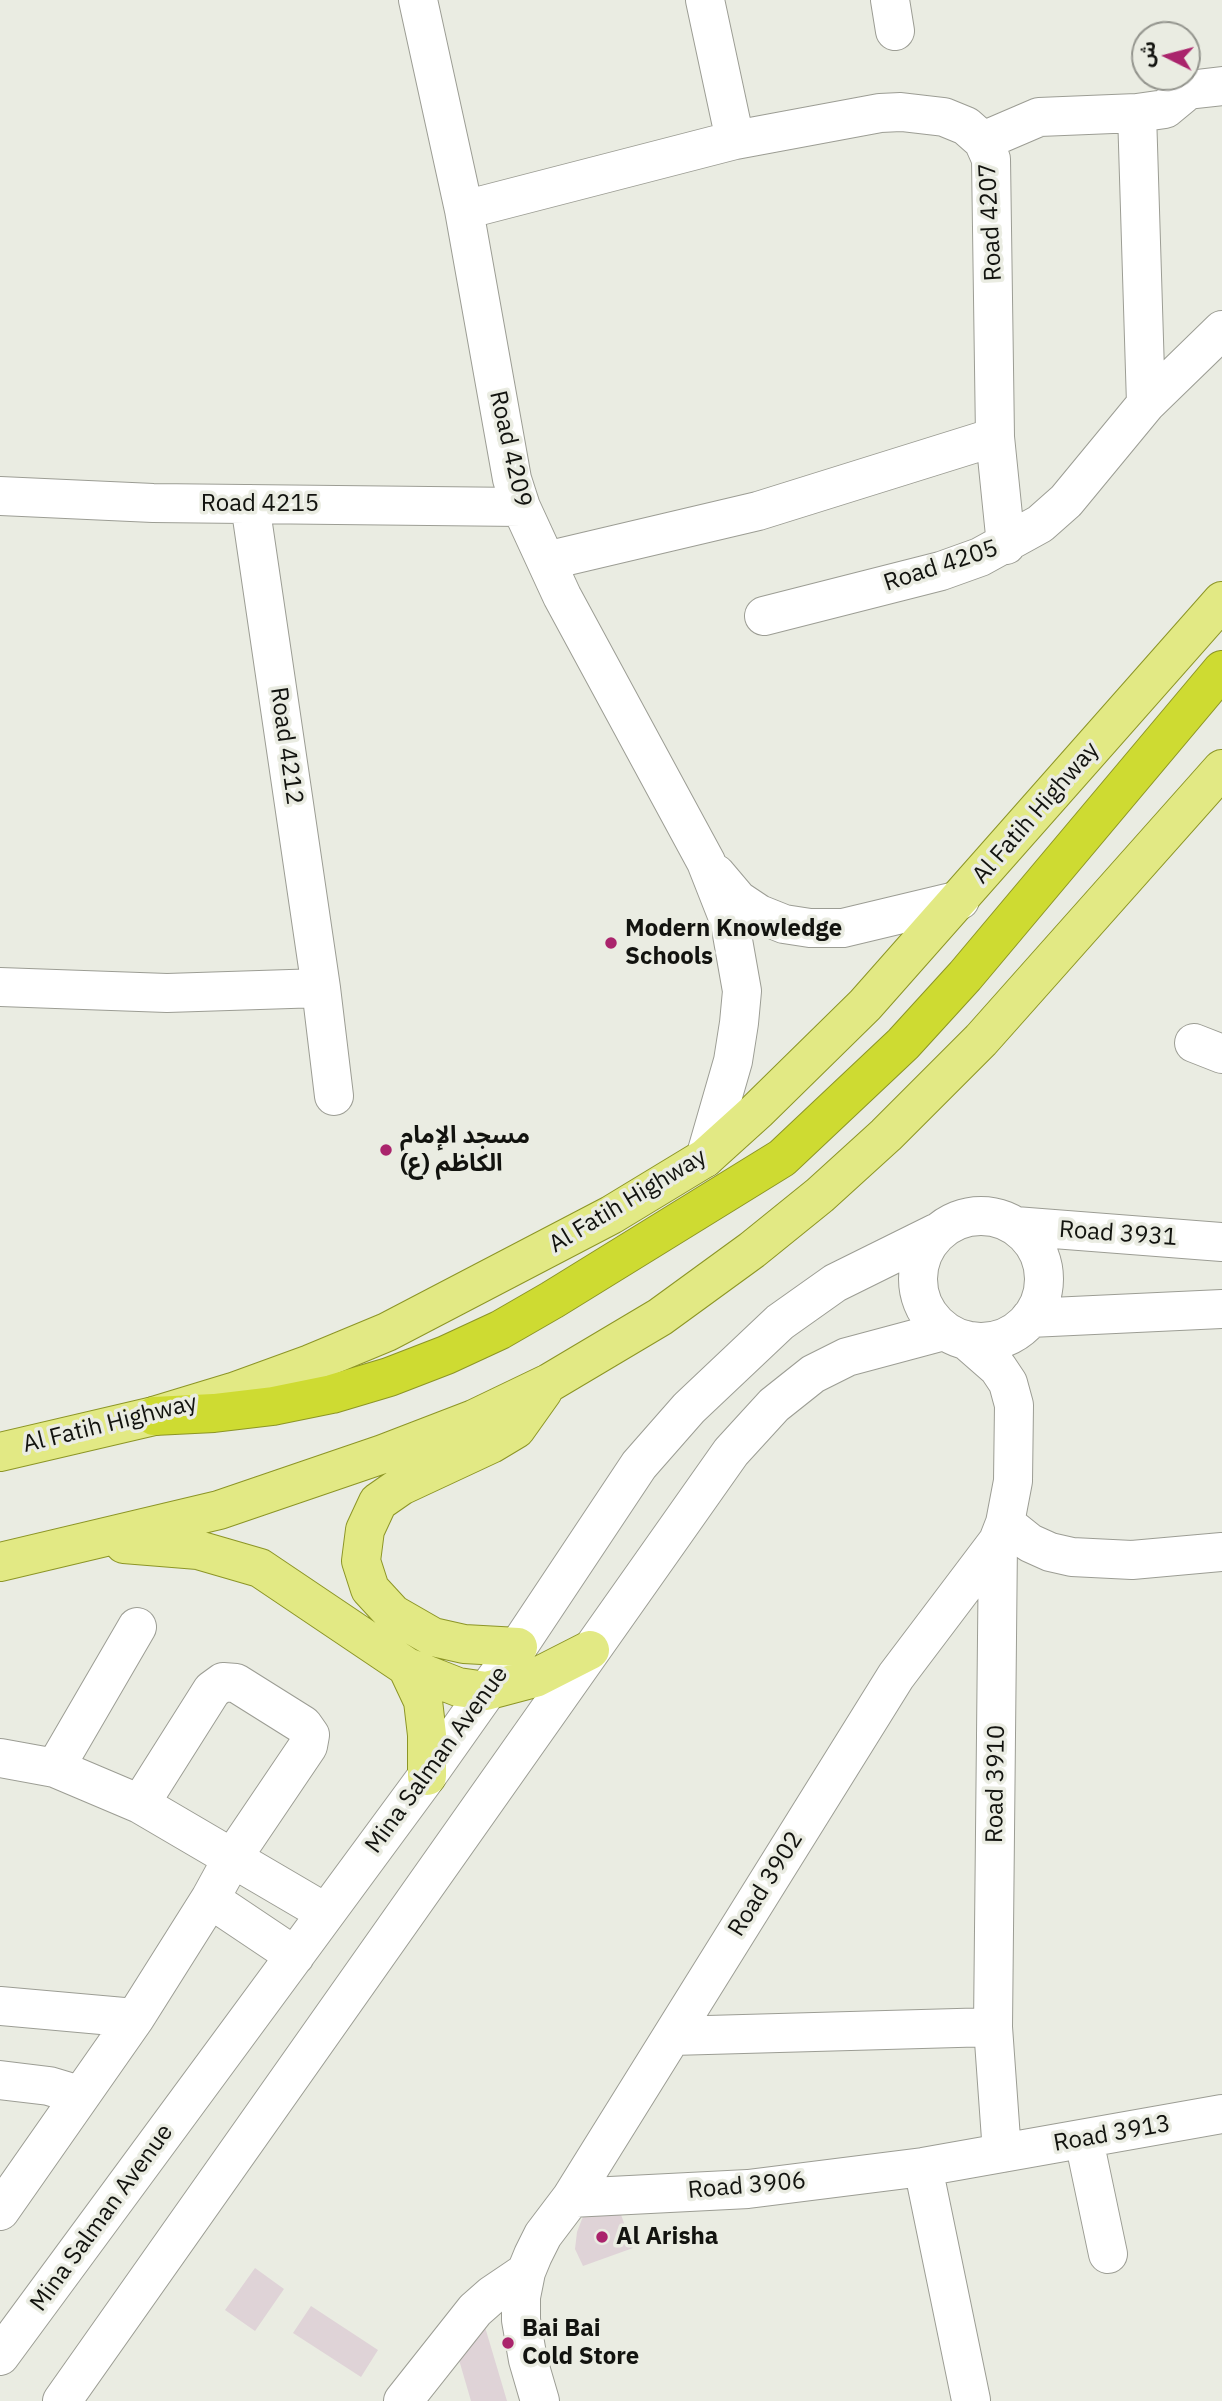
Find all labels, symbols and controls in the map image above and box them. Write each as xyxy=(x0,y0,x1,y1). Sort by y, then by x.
north arrow xyxy=(1131,21,1201,91)
text: ش xyxy=(1134,40,1160,68)
street label: Road 4207 xyxy=(974,162,1008,282)
street label: Road 4209 xyxy=(483,388,537,510)
street label: Road 4215 xyxy=(201,490,319,518)
street label: Road 4205 xyxy=(880,534,1002,598)
street label: Road 4212 xyxy=(263,685,309,807)
street label: Al Fatih Highway xyxy=(967,736,1105,890)
place label: Modern Knowledge Schools xyxy=(625,915,842,971)
marker: Modern Knowledge Schools xyxy=(603,935,619,951)
place label: مسجد الإمام الكاظم (ع) xyxy=(400,1122,530,1178)
marker: مسجد الإمام الكاظم (ع) xyxy=(378,1142,394,1158)
street label: Al Fatih Highway xyxy=(544,1143,712,1259)
street label: Road 3931 xyxy=(1058,1216,1178,1252)
street label: Al Fatih Highway xyxy=(20,1388,200,1460)
street label: Mina Salman Avenue xyxy=(359,1661,515,1859)
street label: Road 3910 xyxy=(981,1725,1011,1843)
street label: Road 3902 xyxy=(722,1826,810,1942)
street label: Road 3913 xyxy=(1051,2110,1173,2158)
street label: Mina Salman Avenue xyxy=(24,2119,180,2317)
street label: Road 3906 xyxy=(687,2166,807,2206)
place label: Al Arisha xyxy=(616,2223,718,2251)
marker: Al Arisha xyxy=(594,2229,610,2245)
place label: Bai Bai Cold Store xyxy=(522,2315,639,2371)
marker: Bai Bai Cold Store xyxy=(500,2335,516,2351)

